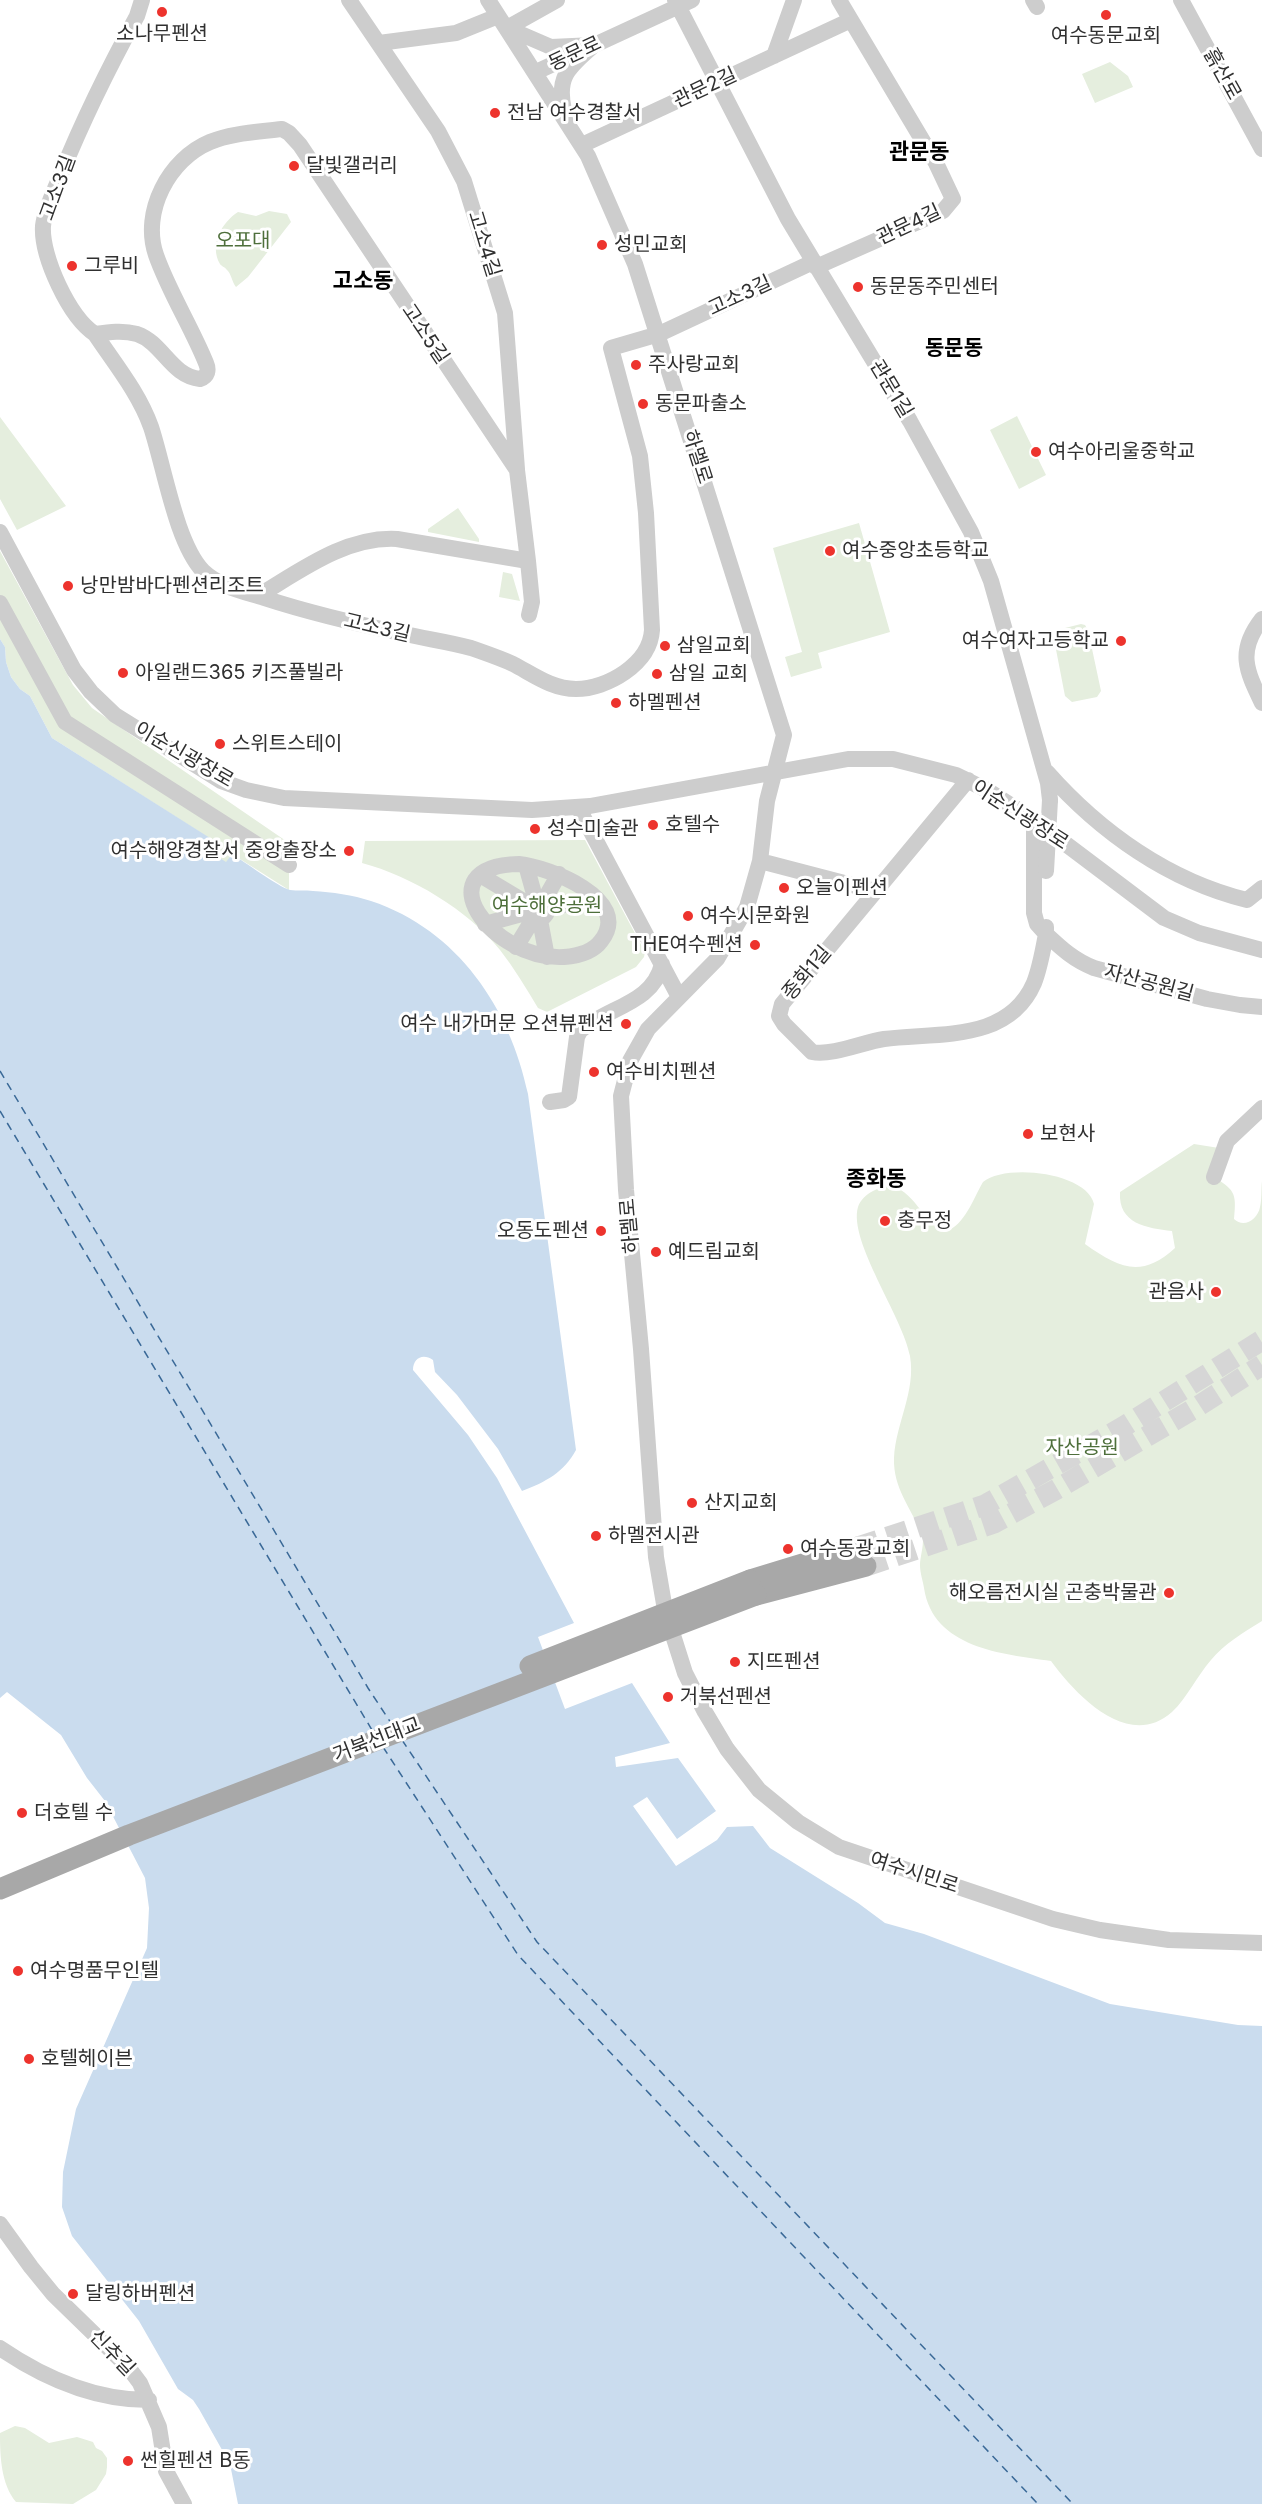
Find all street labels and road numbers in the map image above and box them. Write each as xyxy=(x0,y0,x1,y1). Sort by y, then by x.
street label: 동문로 xyxy=(545,31,605,77)
street label: 흙산로 xyxy=(1198,44,1246,104)
street label: 관문2길 xyxy=(669,63,741,113)
street label: 고소3길 xyxy=(35,152,81,224)
street label: 관문4길 xyxy=(873,200,945,250)
street label: 고소4길 xyxy=(463,208,505,280)
street label: 고소3길 xyxy=(704,271,776,321)
street label: 고소5길 xyxy=(396,299,454,369)
street label: 관문1길 xyxy=(864,356,918,422)
street label: 하멜로 xyxy=(677,427,717,487)
street label: 고소3길 xyxy=(341,609,413,647)
street label: 이순신광장로 xyxy=(130,717,238,793)
street label: 이순신광장로 xyxy=(967,775,1073,855)
street label: 종화1길 xyxy=(777,941,837,1005)
street label: 자산공원길 xyxy=(1101,960,1197,1006)
street label: 하멜로 xyxy=(616,1197,644,1255)
street label: 거북선대교 xyxy=(330,1712,424,1768)
street label: 여수시민로 xyxy=(867,1847,961,1899)
street label: 신추길 xyxy=(84,2325,140,2381)

